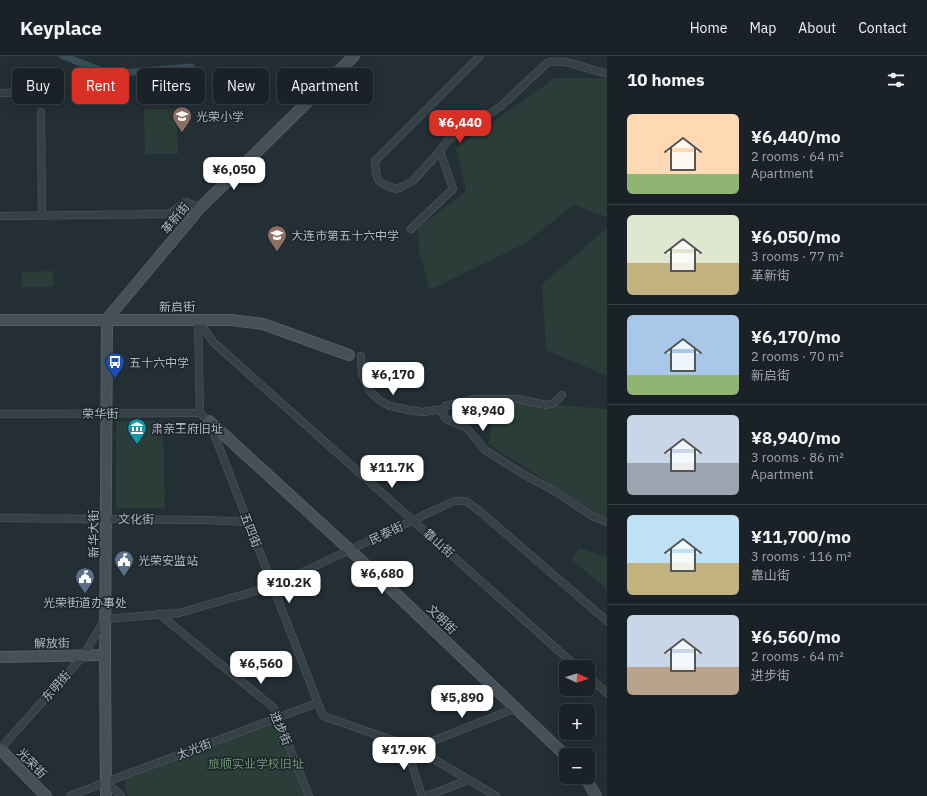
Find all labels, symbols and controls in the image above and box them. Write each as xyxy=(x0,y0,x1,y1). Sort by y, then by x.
text: Keyplace xyxy=(20,16,102,40)
text: Home xyxy=(690,19,727,37)
text: Map xyxy=(749,19,776,37)
text: About xyxy=(798,19,836,37)
text: Contact xyxy=(858,19,907,37)
chip: Buy xyxy=(12,68,64,104)
chip: Rent xyxy=(72,68,129,104)
chip: Filters xyxy=(137,68,205,104)
chip: New xyxy=(213,68,269,104)
chip: Apartment xyxy=(277,68,373,104)
text: 10 homes xyxy=(627,69,704,91)
icon: filters xyxy=(885,69,907,91)
school or university icon: 光荣小学 xyxy=(171,105,193,133)
place label: 光荣小学 xyxy=(196,109,244,124)
pin: ¥6,440 xyxy=(427,110,493,144)
text: ¥6,440 xyxy=(438,114,482,131)
text: ¥6,440/mo xyxy=(751,126,841,148)
icon: home xyxy=(659,130,707,178)
text: 2 rooms · 64 m² xyxy=(751,148,844,165)
pin: ¥6,050 xyxy=(201,157,267,191)
text: ¥6,050 xyxy=(212,161,256,178)
text: Apartment xyxy=(751,165,814,182)
street label: 革新街 xyxy=(158,199,192,237)
school or university icon: 大连市第五十六中学 xyxy=(266,224,288,252)
text: ¥6,050/mo xyxy=(751,226,841,248)
place label: 大连市第五十六中学 xyxy=(291,228,399,243)
icon: home xyxy=(659,231,707,279)
text: 3 rooms · 77 m² xyxy=(751,248,844,265)
text: 革新街 xyxy=(751,267,790,284)
street label: 新启街 xyxy=(159,299,195,314)
text: ¥6,170/mo xyxy=(751,326,841,348)
icon: home xyxy=(659,331,707,379)
text: 2 rooms · 70 m² xyxy=(751,348,844,365)
bus stop icon: 五十六中学 xyxy=(104,351,126,379)
place label: 五十六中学 xyxy=(129,355,189,370)
pin: ¥6,170 xyxy=(360,362,426,396)
text: ¥6,170 xyxy=(371,366,415,383)
text: 新启街 xyxy=(751,367,790,384)
pin: ¥8,940 xyxy=(450,398,516,432)
text: ¥8,940 xyxy=(461,402,505,419)
street label: 荣华街 xyxy=(82,406,118,421)
museum icon: 肃亲王府旧址 xyxy=(126,417,148,445)
place label: 肃亲王府旧址 xyxy=(151,421,223,436)
text: ¥8,940/mo xyxy=(751,427,841,449)
icon: home xyxy=(659,431,707,479)
text: 3 rooms · 86 m² xyxy=(751,449,844,466)
pin: ¥11.7K xyxy=(359,455,425,489)
text: ¥11.7K xyxy=(370,459,414,476)
text: Apartment xyxy=(751,466,814,483)
street label: 新华大街 xyxy=(86,510,101,558)
street label: 文化街 xyxy=(118,511,154,527)
street label: 五四街 xyxy=(238,511,264,549)
street label: 民泰街 xyxy=(367,519,405,547)
street label: 靠山街 xyxy=(421,525,457,561)
text: ¥11,700/mo xyxy=(751,526,851,548)
icon: home xyxy=(659,531,707,579)
text: 3 rooms · 116 m² xyxy=(751,548,852,565)
public building icon: 光荣安监站 xyxy=(113,549,135,577)
place label: 光荣安监站 xyxy=(138,553,198,568)
pin: ¥6,680 xyxy=(349,561,415,595)
text: ¥6,680 xyxy=(360,565,404,582)
public building icon: 光荣街道办事处 xyxy=(74,566,96,594)
text: 靠山街 xyxy=(751,567,790,584)
pin: ¥10.2K xyxy=(256,570,322,604)
text: ¥10.2K xyxy=(267,574,311,591)
place label: 光荣街道办事处 xyxy=(43,595,127,610)
street label: 文明街 xyxy=(424,601,460,637)
text: ¥6,560/mo xyxy=(751,626,841,648)
icon: home xyxy=(659,631,707,679)
street label: 解放街 xyxy=(34,635,70,651)
text: 2 rooms · 64 m² xyxy=(751,648,844,665)
pin: ¥6,560 xyxy=(228,651,294,685)
text: ¥6,560 xyxy=(239,655,283,672)
north arrow xyxy=(559,660,595,696)
map controls xyxy=(559,660,595,784)
text: 进步街 xyxy=(751,667,790,684)
street label: 东明街 xyxy=(38,668,74,704)
pin: ¥5,890 xyxy=(429,685,495,719)
text: ¥5,890 xyxy=(440,689,484,706)
button: + xyxy=(559,704,595,740)
street label: 进步街 xyxy=(267,708,295,748)
street label: 太光街 xyxy=(175,736,213,762)
pin: ¥17.9K xyxy=(371,737,437,771)
text: ¥17.9K xyxy=(382,741,426,758)
street label: 光荣街 xyxy=(14,745,50,781)
button: − xyxy=(559,748,595,784)
park label: 旅顺实业学校旧址 xyxy=(208,756,304,771)

